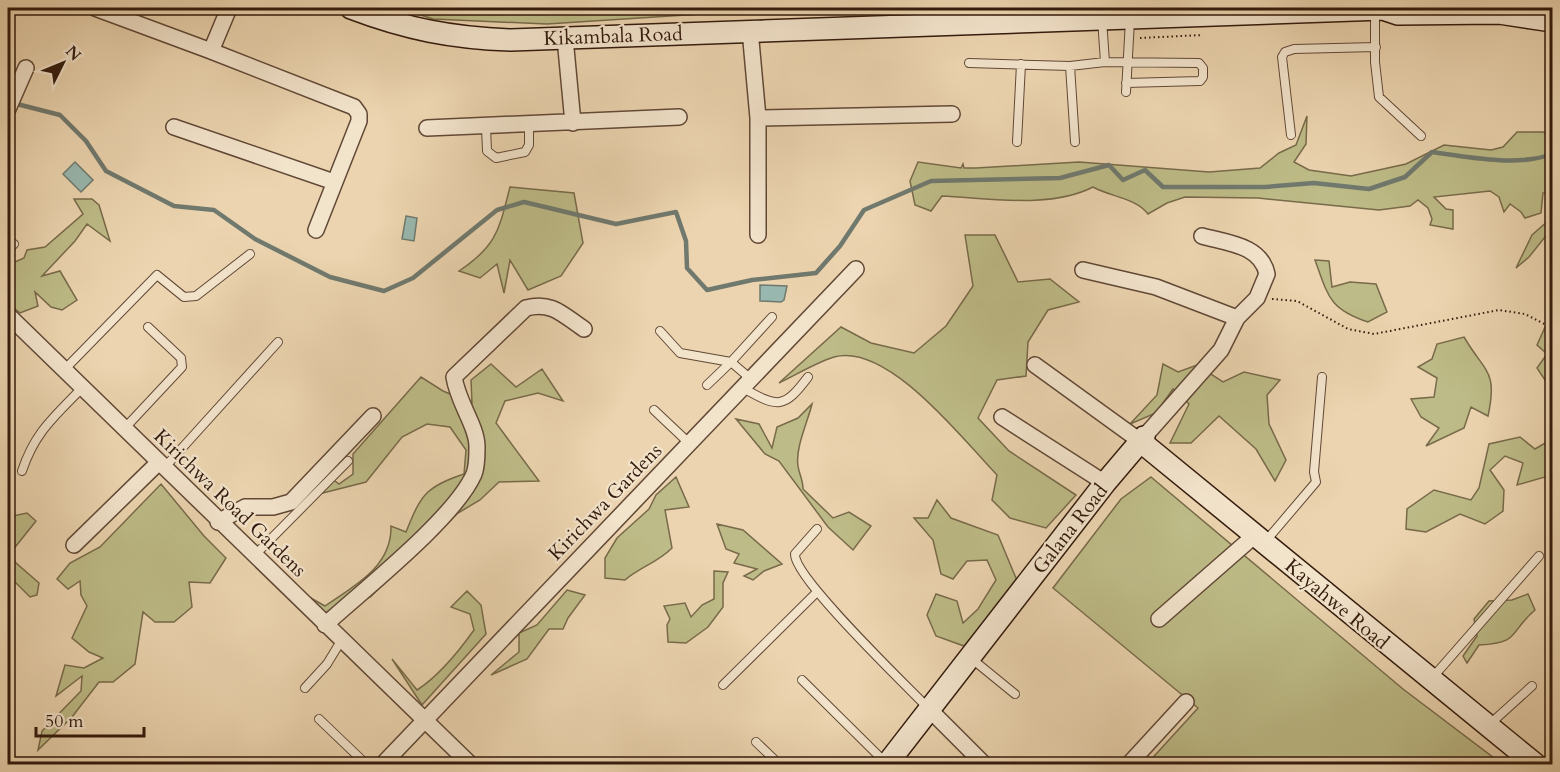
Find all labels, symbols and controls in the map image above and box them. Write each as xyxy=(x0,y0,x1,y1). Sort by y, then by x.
street label: Kikambala Road xyxy=(543,20,683,52)
north arrow xyxy=(33,33,93,93)
text: N xyxy=(60,41,86,66)
street label: Kirichwa Road Gardens xyxy=(148,423,312,583)
street label: Kirichwa Gardens xyxy=(542,438,668,566)
street label: Galana Road xyxy=(1026,478,1114,580)
street label: Kayahwe Road xyxy=(1279,552,1395,656)
scale bar xyxy=(36,700,144,738)
text: 50 m xyxy=(45,709,84,734)

